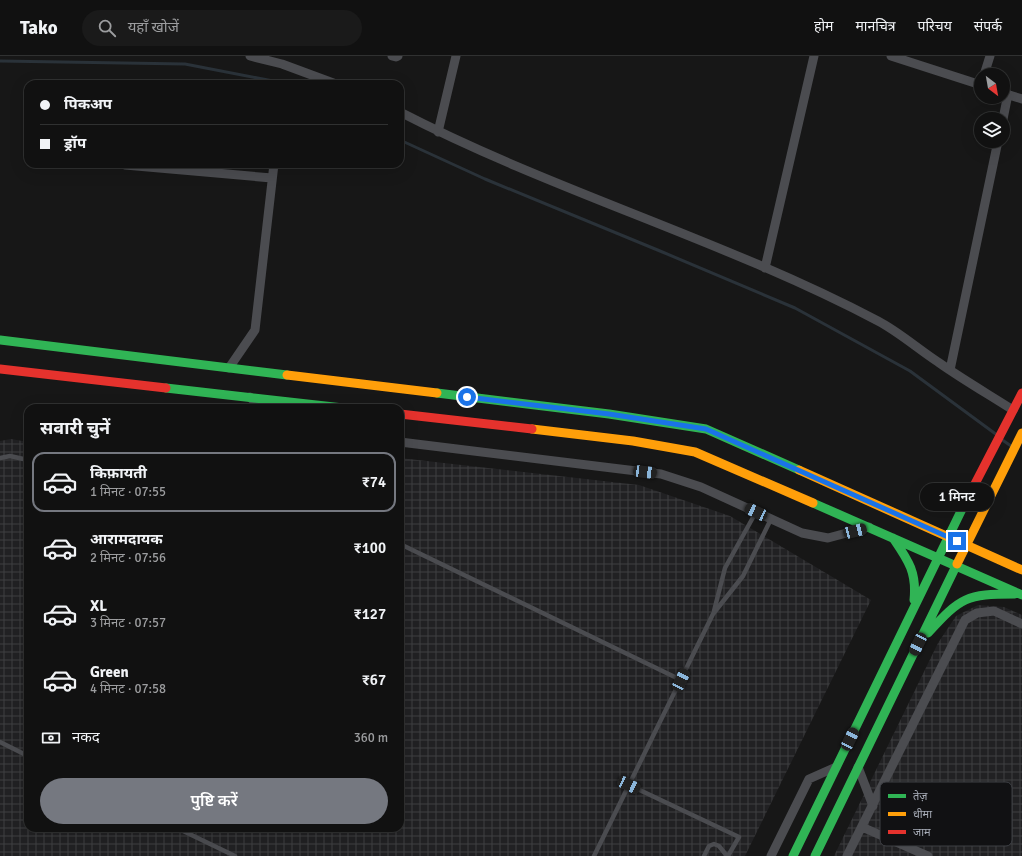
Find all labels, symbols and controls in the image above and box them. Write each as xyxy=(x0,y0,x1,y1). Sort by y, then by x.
search box xyxy=(82,10,362,46)
text: Tako xyxy=(20,16,58,40)
icon: search xyxy=(96,17,118,39)
text: यहाँ खोजें xyxy=(128,18,179,36)
text: होम xyxy=(814,18,833,35)
text: मानचित्र xyxy=(855,18,896,35)
text: परिचय xyxy=(918,18,952,35)
text: संपर्क xyxy=(974,18,1002,35)
north arrow xyxy=(974,68,1010,104)
map controls xyxy=(974,68,1010,148)
text: पिकअप xyxy=(64,95,112,113)
button: layers xyxy=(974,112,1010,148)
text: ड्रॉप xyxy=(64,134,86,152)
route start xyxy=(458,388,476,406)
text: सवारी चुनें xyxy=(40,417,110,439)
icon: car xyxy=(42,464,78,500)
text: किफ़ायती xyxy=(90,464,147,482)
car xyxy=(632,465,658,479)
text: ₹74 xyxy=(362,473,386,491)
callout: 1 मिनट xyxy=(920,483,994,511)
text: 1 मिनट · 07:55 xyxy=(90,484,166,500)
text: 1 मिनट xyxy=(939,489,975,505)
car xyxy=(743,501,769,523)
car xyxy=(842,522,868,540)
icon: car xyxy=(42,530,78,566)
text: आरामदायक xyxy=(90,530,163,548)
route end xyxy=(948,532,966,550)
text: ₹100 xyxy=(354,539,386,557)
text: 2 मिनट · 07:56 xyxy=(90,550,166,566)
icon: car xyxy=(42,596,78,632)
text: XL xyxy=(90,597,107,615)
text: ₹127 xyxy=(354,605,386,623)
text: 3 मिनट · 07:57 xyxy=(90,615,166,631)
car xyxy=(907,631,929,657)
icon: car xyxy=(42,662,78,698)
text: Green xyxy=(90,663,129,681)
car xyxy=(670,667,692,693)
text: ₹67 xyxy=(362,671,386,689)
text: 4 मिनट · 07:58 xyxy=(90,681,166,697)
car xyxy=(839,726,861,752)
icon: cash xyxy=(40,727,62,749)
text: नकद xyxy=(72,728,100,746)
text: 360 m xyxy=(354,730,388,746)
car xyxy=(616,774,642,796)
button: पुष्टि करें xyxy=(40,778,388,824)
legend xyxy=(880,782,1012,846)
text: तेज़ xyxy=(913,790,928,803)
text: धीमा xyxy=(913,808,932,821)
text: जाम xyxy=(913,826,931,839)

